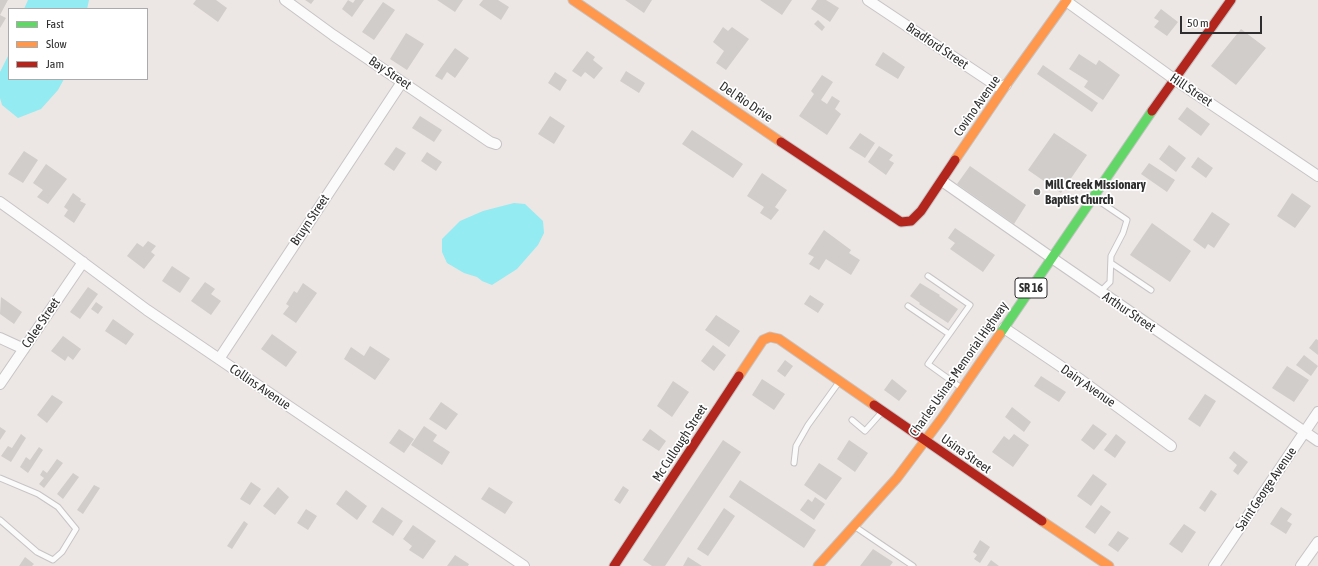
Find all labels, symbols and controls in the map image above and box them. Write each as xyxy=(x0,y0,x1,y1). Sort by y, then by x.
legend xyxy=(8,8,148,80)
scale bar xyxy=(1182,8,1264,34)
text: 50 m xyxy=(1187,16,1209,30)
text: Fast xyxy=(46,17,64,31)
street label: Bradford Street xyxy=(903,19,971,73)
text: Slow xyxy=(46,37,67,51)
street label: Bay Street xyxy=(366,53,414,93)
text: Jam xyxy=(46,57,64,71)
street label: Hill Street xyxy=(1167,70,1215,110)
street label: Covino Avenue xyxy=(950,73,1004,139)
street label: Del Rio Drive xyxy=(716,78,776,126)
place label: Mill Creek Missionary Baptist Church xyxy=(1045,177,1146,208)
marker: Mill Creek Missionary Baptist Church xyxy=(1032,187,1042,197)
street label: Bruyn Street xyxy=(287,191,333,249)
road number: SR 16 xyxy=(1015,278,1047,298)
street label: Arthur Street xyxy=(1100,289,1158,335)
street label: Colee Street xyxy=(19,295,63,351)
street label: Charles Usinas Memorial Highway xyxy=(906,298,1012,440)
street label: Collins Avenue xyxy=(226,361,294,413)
street label: Dairy Avenue xyxy=(1058,361,1118,411)
street label: Mc Cullough Street xyxy=(649,402,711,484)
street label: Usina Street xyxy=(938,431,994,477)
street label: Saint George Avenue xyxy=(1232,444,1300,534)

